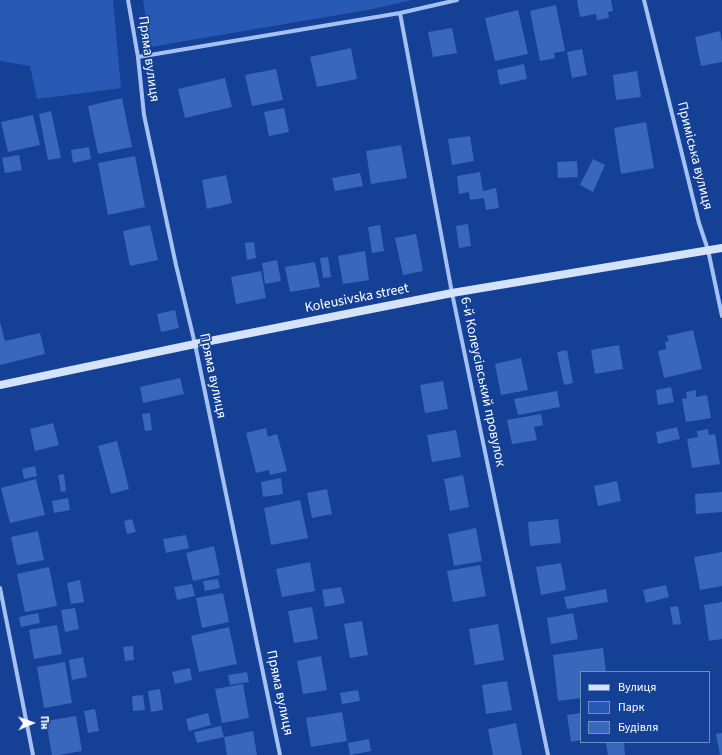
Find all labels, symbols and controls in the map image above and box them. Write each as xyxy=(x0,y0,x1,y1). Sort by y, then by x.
street label: Пряма вулиця xyxy=(134,15,162,103)
street label: Приміська вулиця xyxy=(672,100,716,212)
street label: Koleusivska street xyxy=(304,281,410,317)
street label: 6-й Колеусівський провулок xyxy=(456,296,508,468)
street label: Пряма вулиця xyxy=(195,332,229,420)
street label: Пряма вулиця xyxy=(262,649,296,737)
legend xyxy=(580,671,710,743)
text: Вулиця xyxy=(618,679,656,696)
text: Парк xyxy=(618,699,644,716)
north arrow xyxy=(12,703,52,743)
text: Пн xyxy=(37,715,52,730)
text: Будівля xyxy=(618,719,658,736)

